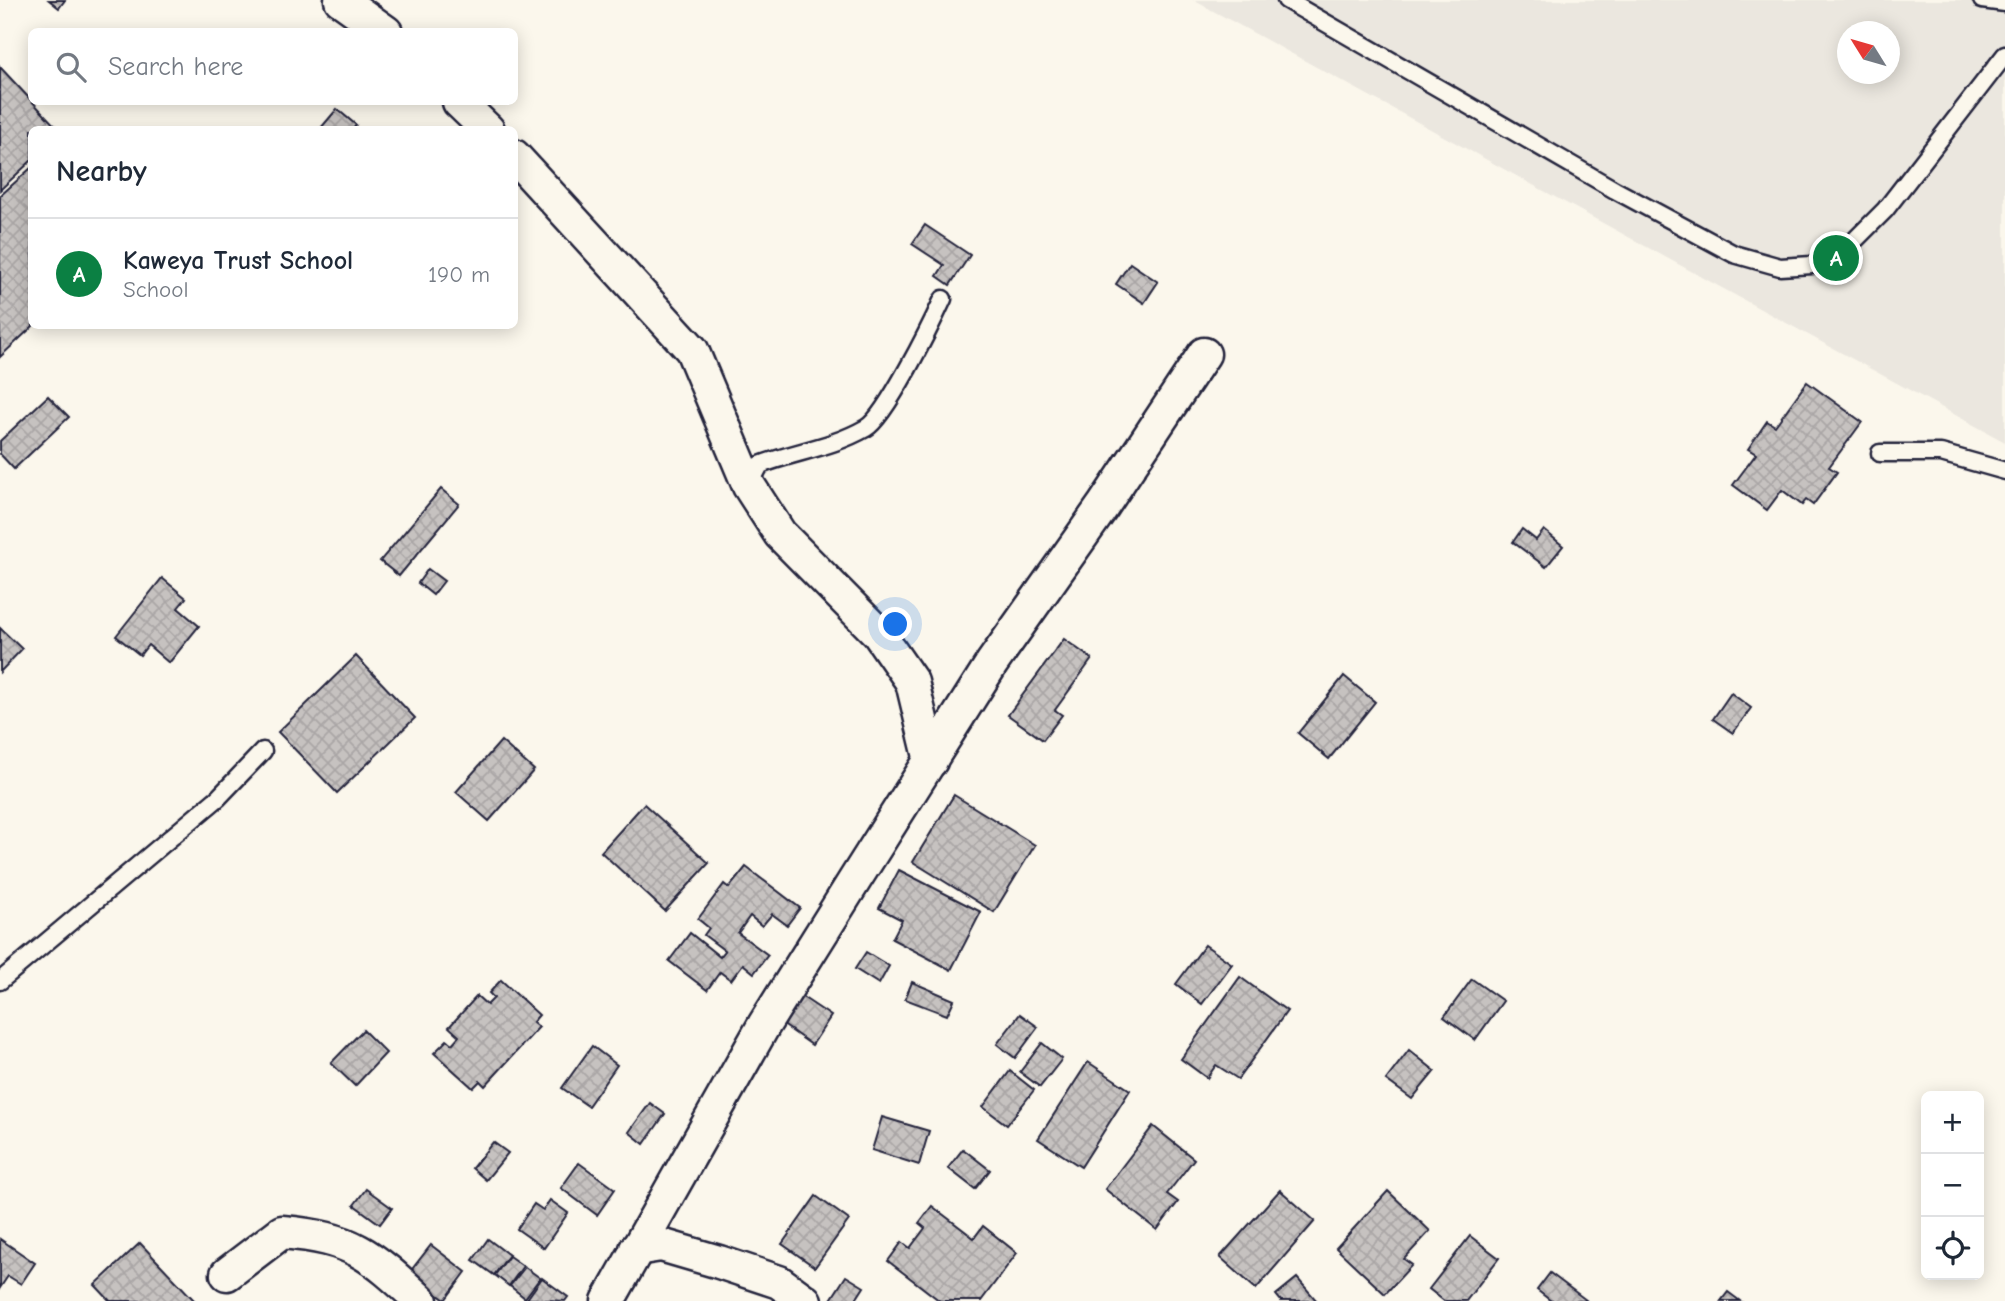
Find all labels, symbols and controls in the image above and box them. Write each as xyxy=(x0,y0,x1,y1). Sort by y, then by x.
north arrow xyxy=(1837,21,1900,84)
search box xyxy=(28,28,518,105)
icon: search xyxy=(52,48,90,86)
text: Search here xyxy=(108,52,243,82)
text: Nearby xyxy=(56,154,147,189)
pin: A xyxy=(1813,232,1859,284)
text: Kaweya Trust School xyxy=(123,246,353,276)
text: A xyxy=(73,261,85,288)
text: 190 m xyxy=(428,261,490,288)
text: School xyxy=(123,276,188,303)
your location xyxy=(878,607,912,641)
map controls xyxy=(1921,1091,1984,1280)
button: + xyxy=(1921,1091,1984,1154)
button: − xyxy=(1921,1154,1984,1217)
button: locate xyxy=(1921,1217,1984,1280)

